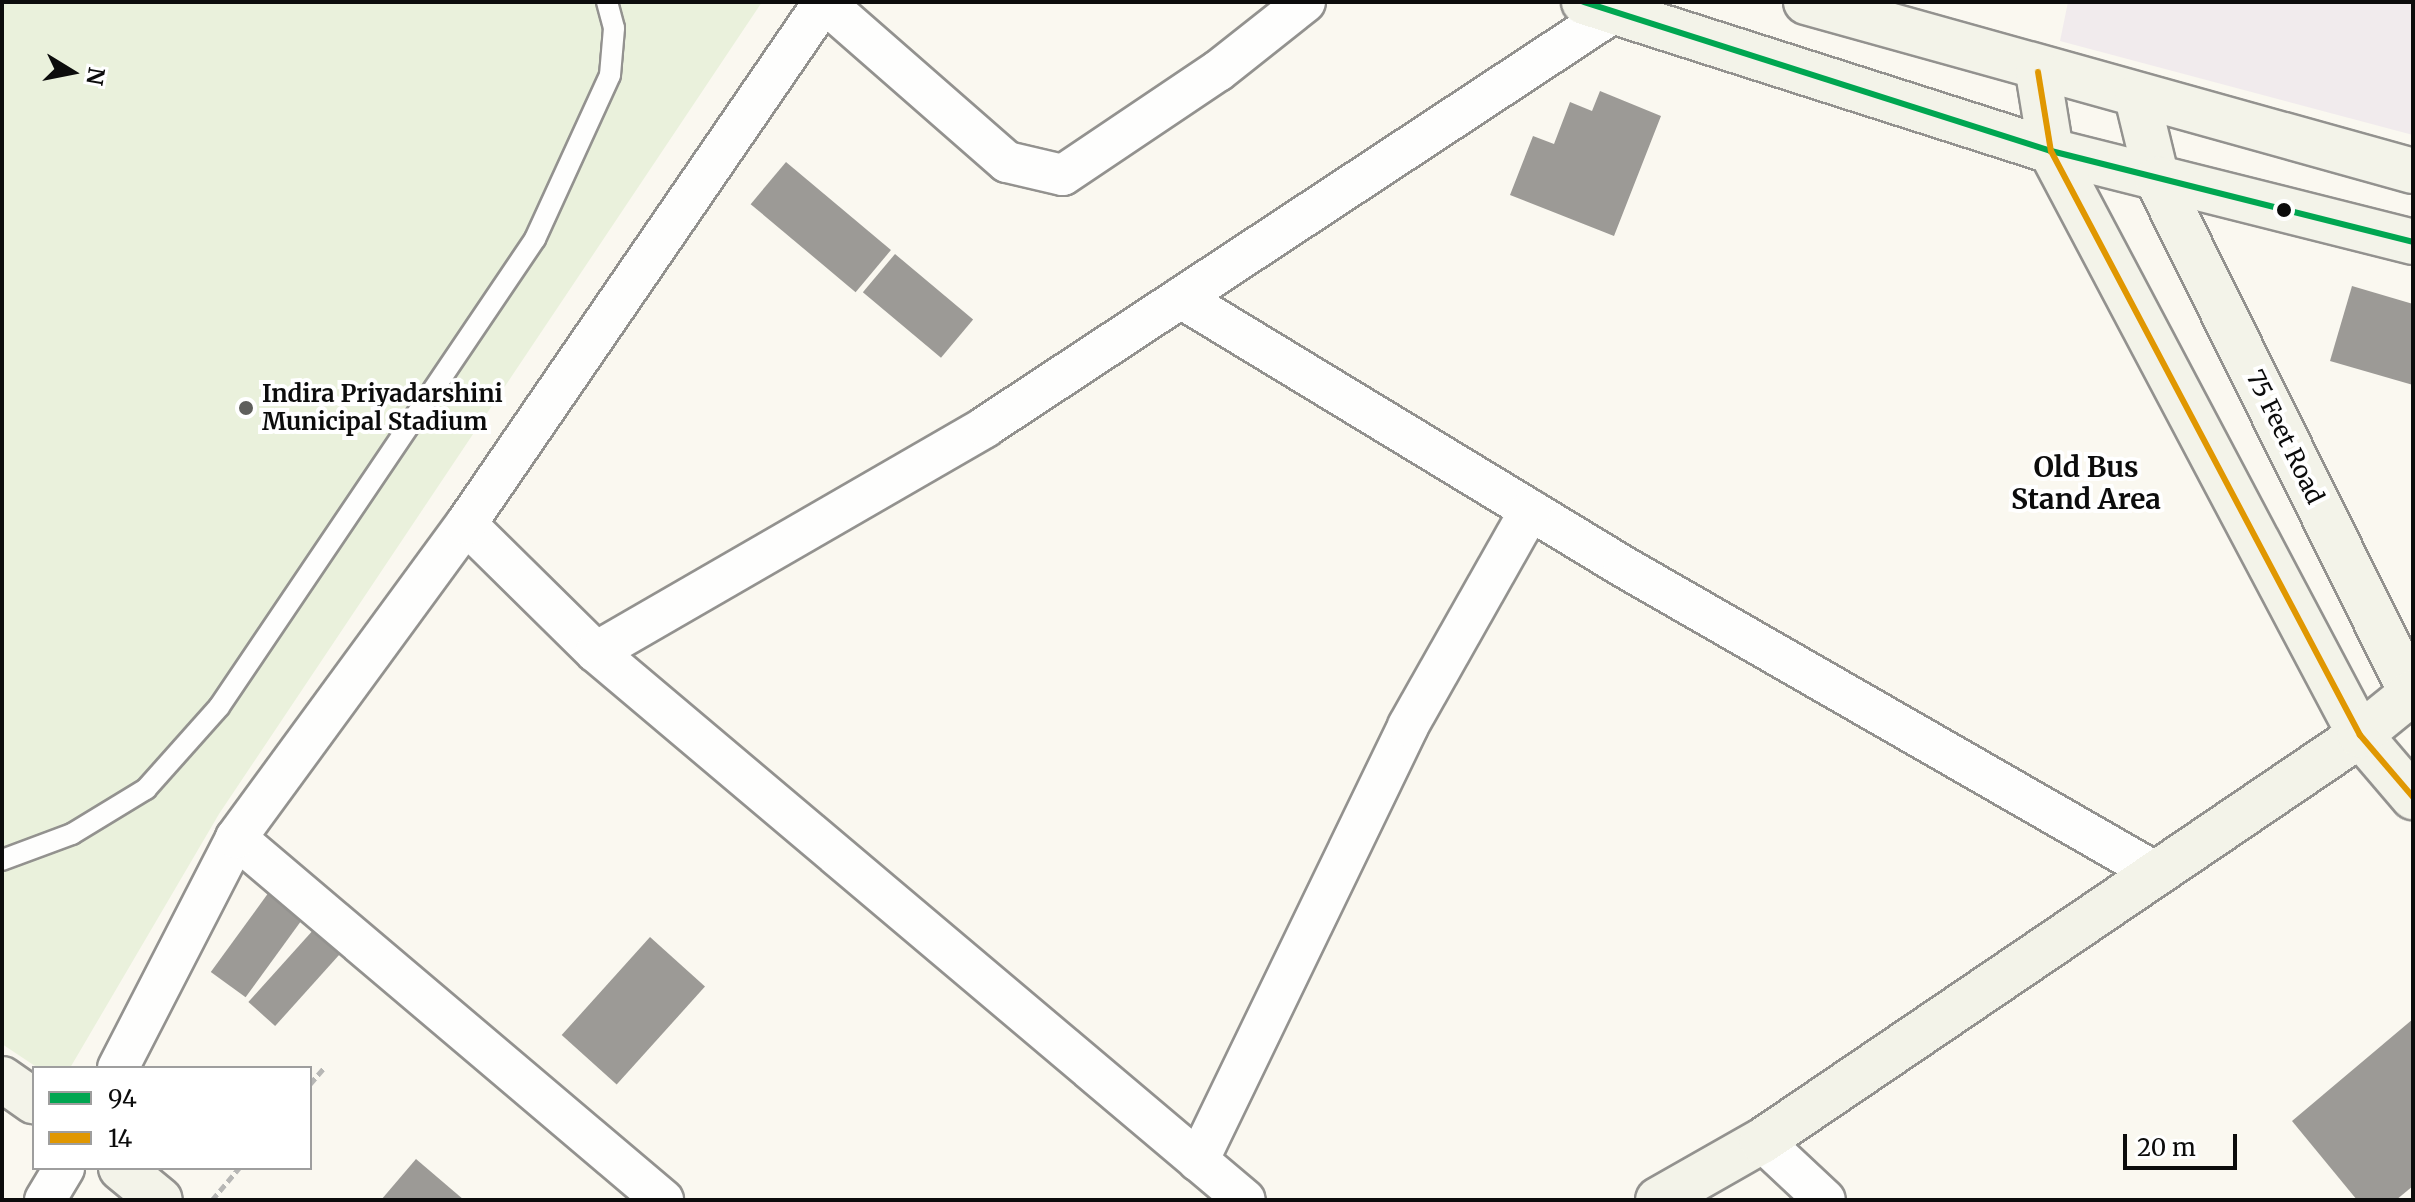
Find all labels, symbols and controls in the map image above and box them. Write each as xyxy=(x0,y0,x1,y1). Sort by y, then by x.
north arrow xyxy=(32,32,112,112)
text: N xyxy=(80,65,111,87)
unlabelled marker xyxy=(2276,202,2292,218)
street label: 75 Feet Road xyxy=(2240,365,2330,509)
place label: Indira Priyadarshini Municipal Stadium xyxy=(262,380,503,436)
marker: Indira Priyadarshini Municipal Stadium xyxy=(237,399,255,417)
district label: Old Bus Stand Area xyxy=(2011,450,2161,516)
legend xyxy=(32,1066,312,1170)
text: 94 xyxy=(108,1083,137,1114)
scale bar xyxy=(2127,1118,2241,1168)
text: 14 xyxy=(108,1123,132,1154)
text: 20 m xyxy=(2137,1132,2196,1163)

